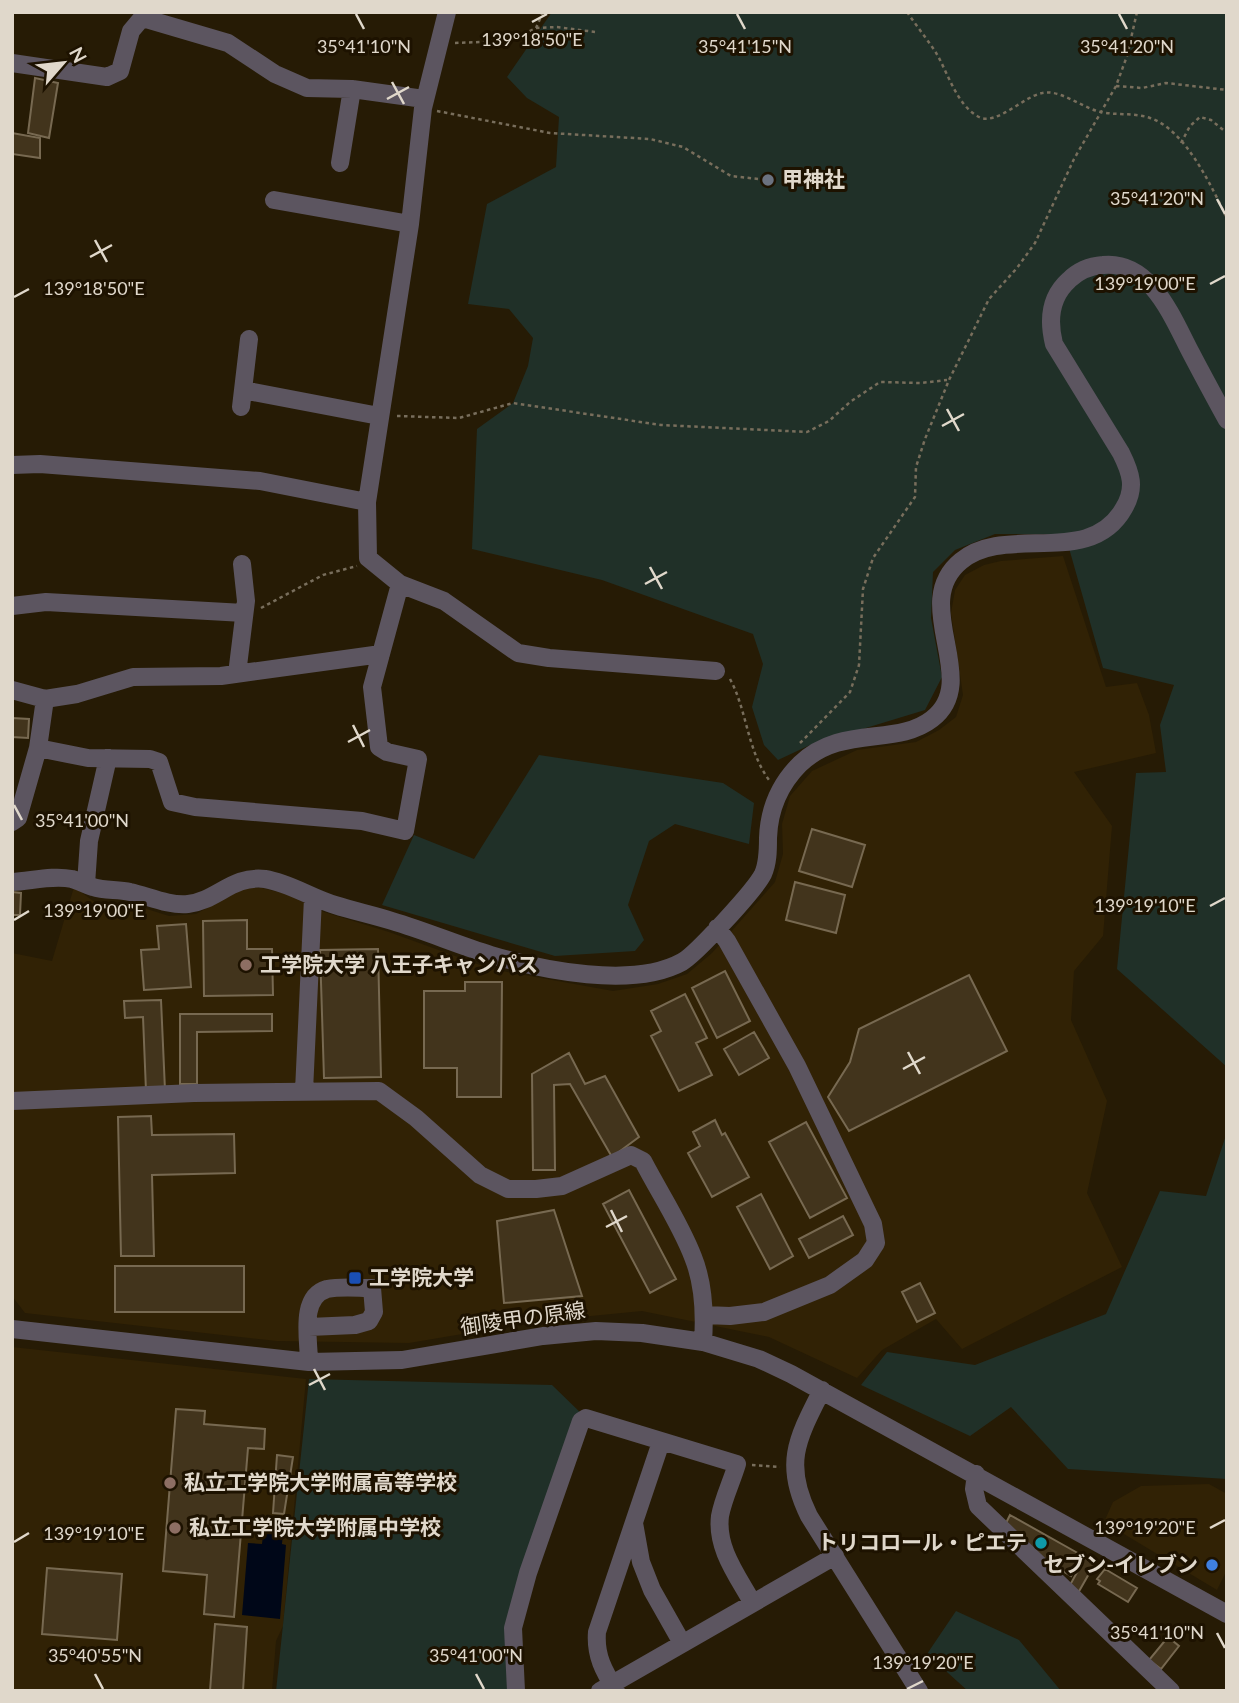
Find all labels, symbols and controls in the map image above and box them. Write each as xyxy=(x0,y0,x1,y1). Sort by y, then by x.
north arrow xyxy=(28,28,98,98)
text: 139°18'50"E xyxy=(481,28,583,50)
text: 35°41'10"N xyxy=(317,35,411,57)
text: 35°41'15"N xyxy=(698,35,792,57)
text: 35°41'20"N xyxy=(1080,35,1174,57)
text: N xyxy=(65,43,92,67)
place label: 甲神社 xyxy=(782,166,845,191)
marker: 甲神社 xyxy=(760,172,776,188)
text: 35°41'20"N xyxy=(1110,187,1204,209)
text: 139°19'00"E xyxy=(1094,272,1196,294)
text: 139°18'50"E xyxy=(43,277,145,299)
text: 35°41'00"N xyxy=(35,809,129,831)
text: 139°19'10"E xyxy=(1094,894,1196,916)
text: 139°19'00"E xyxy=(43,899,145,921)
place label: 工学院大学 八王子キャンパス xyxy=(260,951,538,976)
marker: 工学院大学 八王子キャンパス xyxy=(238,957,254,973)
place label: 工学院大学 xyxy=(369,1264,474,1289)
marker: 工学院大学 xyxy=(347,1270,363,1286)
street label: 御陵甲の原線 xyxy=(459,1296,587,1339)
place label: 私立工学院大学附属高等学校 xyxy=(184,1469,457,1494)
marker: 私立工学院大学附属高等学校 xyxy=(162,1475,178,1491)
place label: 私立工学院大学附属中学校 xyxy=(189,1514,441,1539)
text: 139°19'20"E xyxy=(1094,1516,1196,1538)
marker: 私立工学院大学附属中学校 xyxy=(167,1520,183,1536)
text: 139°19'10"E xyxy=(43,1522,145,1544)
place label: トリコロール・ピエテ xyxy=(817,1529,1027,1554)
marker: トリコロール・ピエテ xyxy=(1033,1535,1049,1551)
place label: セブン-イレブン xyxy=(1043,1551,1198,1576)
marker: セブン-イレブン xyxy=(1204,1557,1220,1573)
text: 35°41'10"N xyxy=(1110,1621,1204,1643)
text: 35°40'55"N xyxy=(48,1644,142,1666)
text: 35°41'00"N xyxy=(429,1644,523,1666)
text: 139°19'20"E xyxy=(872,1651,974,1673)

